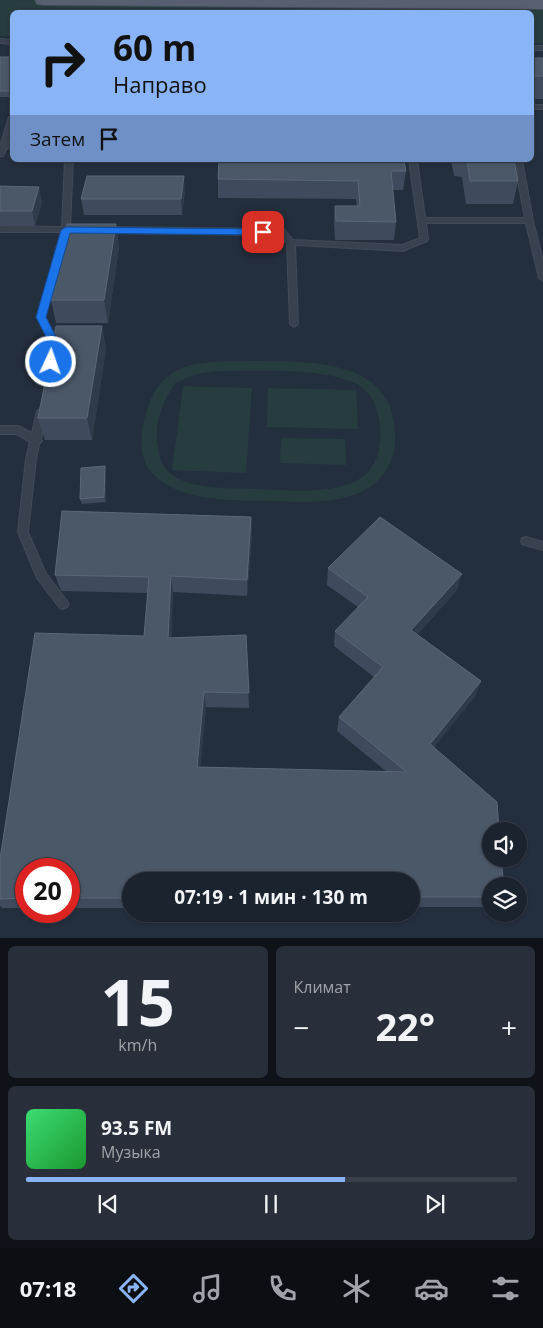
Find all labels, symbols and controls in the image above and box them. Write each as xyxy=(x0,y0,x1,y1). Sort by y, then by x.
text: 60 m xyxy=(113,24,196,71)
icon: right xyxy=(30,30,95,95)
text: Направо xyxy=(113,69,207,99)
icon: arrive xyxy=(95,125,123,153)
text: Затем xyxy=(30,126,85,152)
pin xyxy=(242,211,284,253)
icon: arrive xyxy=(249,218,277,246)
position arrow xyxy=(24,335,76,387)
map controls xyxy=(482,822,527,922)
button: sound xyxy=(482,822,527,867)
speed limit sign: 20 xyxy=(15,858,80,923)
button: layers xyxy=(482,877,527,922)
text: 07:19 · 1 мин · 130 m xyxy=(174,884,368,910)
text: 15 xyxy=(101,957,175,1045)
text: Климат xyxy=(294,976,351,998)
text: 22° xyxy=(375,1000,435,1052)
text: − xyxy=(294,1008,310,1046)
text: + xyxy=(501,1008,517,1046)
text: km/h xyxy=(118,1034,157,1056)
text: 93.5 FM xyxy=(101,1115,172,1141)
text: Музыка xyxy=(101,1141,161,1163)
icon: previous xyxy=(94,1190,122,1218)
icon: pause xyxy=(257,1190,285,1218)
icon: next xyxy=(421,1190,449,1218)
icon: directions xyxy=(116,1271,151,1306)
icon: music xyxy=(190,1271,225,1306)
icon: phone xyxy=(265,1271,300,1306)
icon: climate xyxy=(339,1271,374,1306)
icon: car xyxy=(414,1271,449,1306)
icon: filters xyxy=(488,1271,523,1306)
text: 07:18 xyxy=(20,1273,76,1303)

